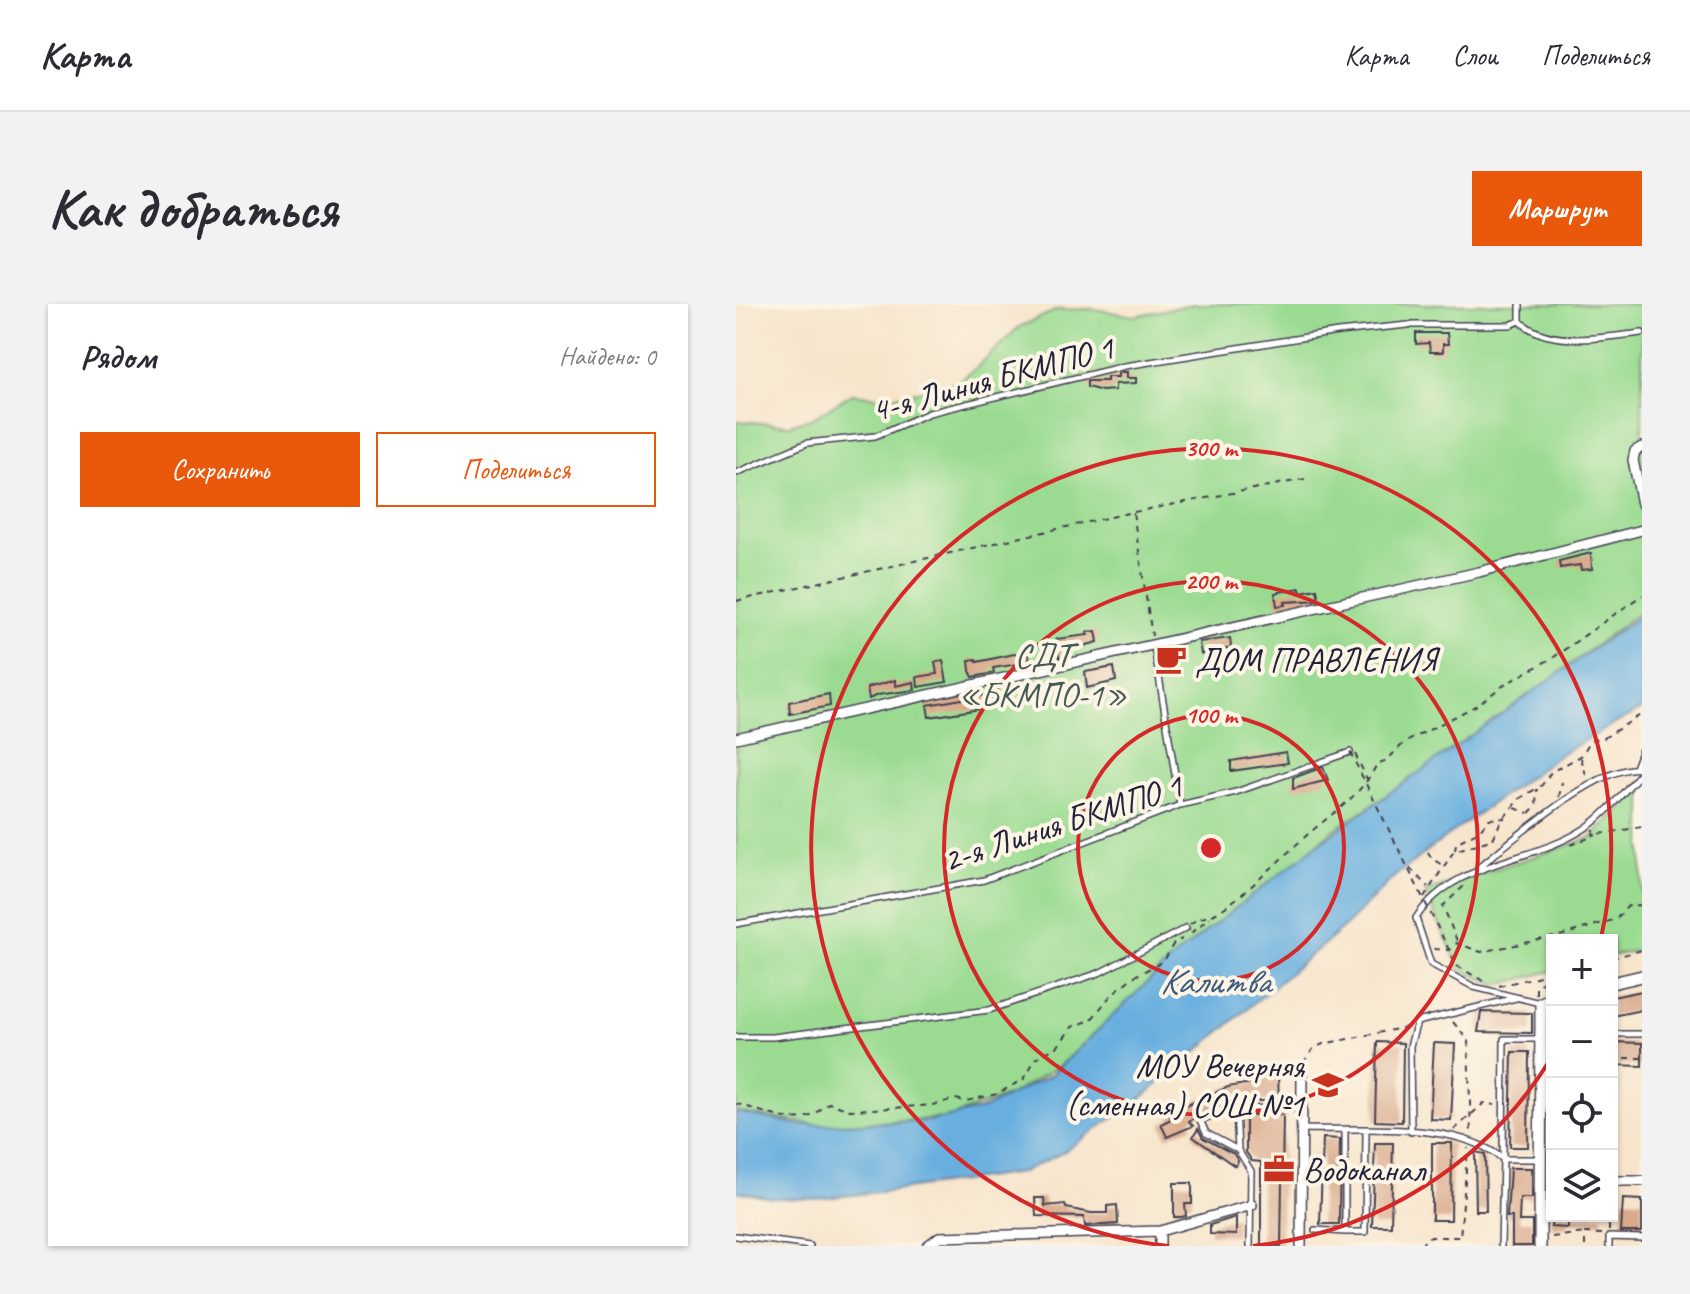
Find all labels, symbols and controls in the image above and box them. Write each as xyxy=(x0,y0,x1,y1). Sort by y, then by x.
text: Карта xyxy=(40,32,130,79)
text: Карта xyxy=(1345,38,1409,73)
text: Слои xyxy=(1453,38,1498,73)
text: Поделиться xyxy=(1542,38,1650,73)
button: Маршрут xyxy=(1472,171,1642,246)
text: Как добраться xyxy=(48,173,338,244)
street label: 4-я Линия БКМПО 1 xyxy=(866,325,1120,432)
text: Рядом xyxy=(80,335,156,378)
text: Найдено: 0 xyxy=(559,340,656,373)
button: Сохранить xyxy=(80,432,360,507)
button: Поделиться xyxy=(376,432,656,507)
text: 300 m xyxy=(1185,433,1239,463)
text: 200 m xyxy=(1185,566,1239,596)
park label: СДТ «БКМПО-1» xyxy=(959,634,1127,716)
place label: ДОМ ПРАВЛЕНИЯ xyxy=(1195,638,1441,681)
cafe icon: ДОМ ПРАВЛЕНИЯ xyxy=(1154,642,1188,676)
text: 100 m xyxy=(1185,700,1239,730)
street label: 2-я Линия БКМПО 1 xyxy=(937,763,1189,881)
centre of rings xyxy=(1197,834,1225,862)
map controls xyxy=(1546,934,1618,1222)
button: + xyxy=(1546,934,1618,1006)
water label: Калитва xyxy=(1160,958,1274,1004)
button: − xyxy=(1546,1006,1618,1078)
place label: МОУ Вечерняя (сменная) СОШ №1 xyxy=(1065,1044,1306,1126)
school or university icon: МОУ Вечерняя (сменная) СОШ №1 xyxy=(1311,1068,1345,1102)
button: locate xyxy=(1546,1078,1618,1150)
place label: Водоканал xyxy=(1303,1148,1427,1191)
button: layers xyxy=(1546,1150,1618,1222)
office icon: Водоканал xyxy=(1262,1152,1296,1186)

